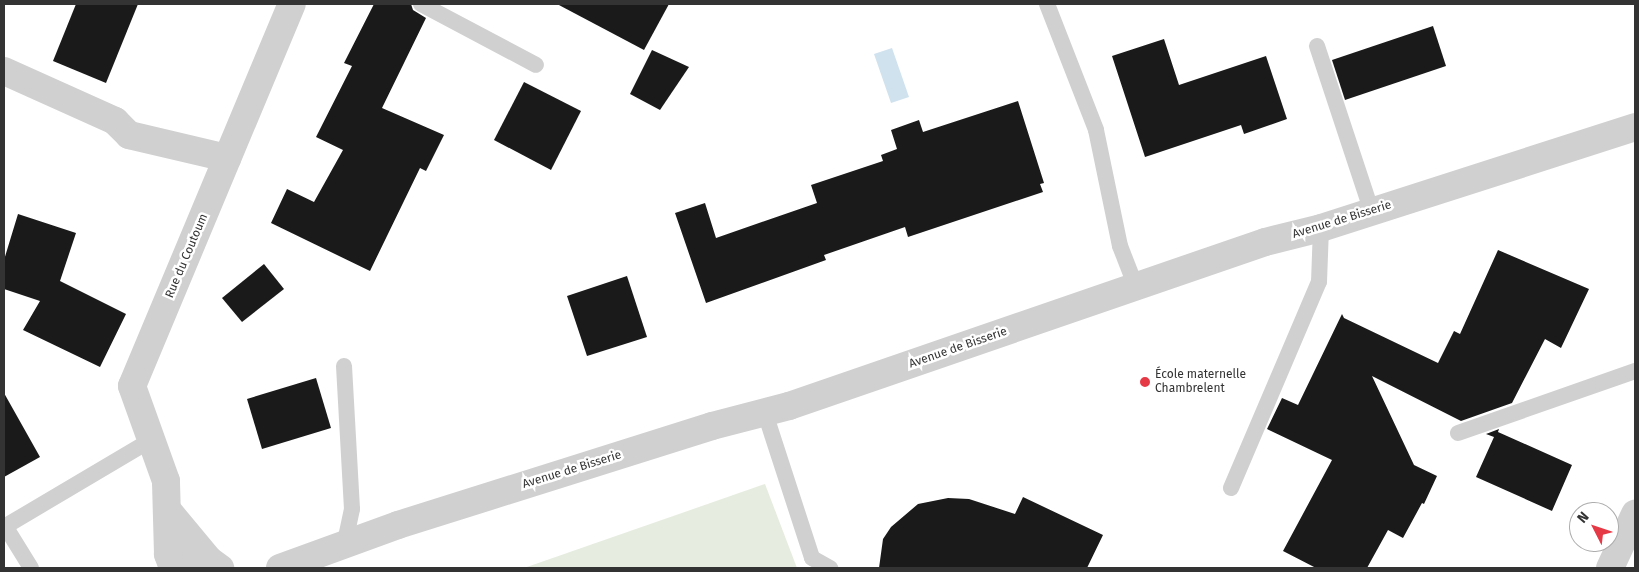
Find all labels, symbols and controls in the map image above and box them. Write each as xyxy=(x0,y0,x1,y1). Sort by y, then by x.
street label: Avenue de Bisserie xyxy=(1291,198,1393,242)
street label: Rue du Coutoum xyxy=(163,212,211,300)
street label: Avenue de Bisserie xyxy=(907,324,1009,372)
place label: École maternelle Chambrelent xyxy=(1155,368,1246,396)
marker: École maternelle Chambrelent xyxy=(1139,376,1151,388)
street label: Avenue de Bisserie xyxy=(521,448,623,492)
north arrow xyxy=(1569,502,1619,552)
text: N xyxy=(1574,508,1593,527)

